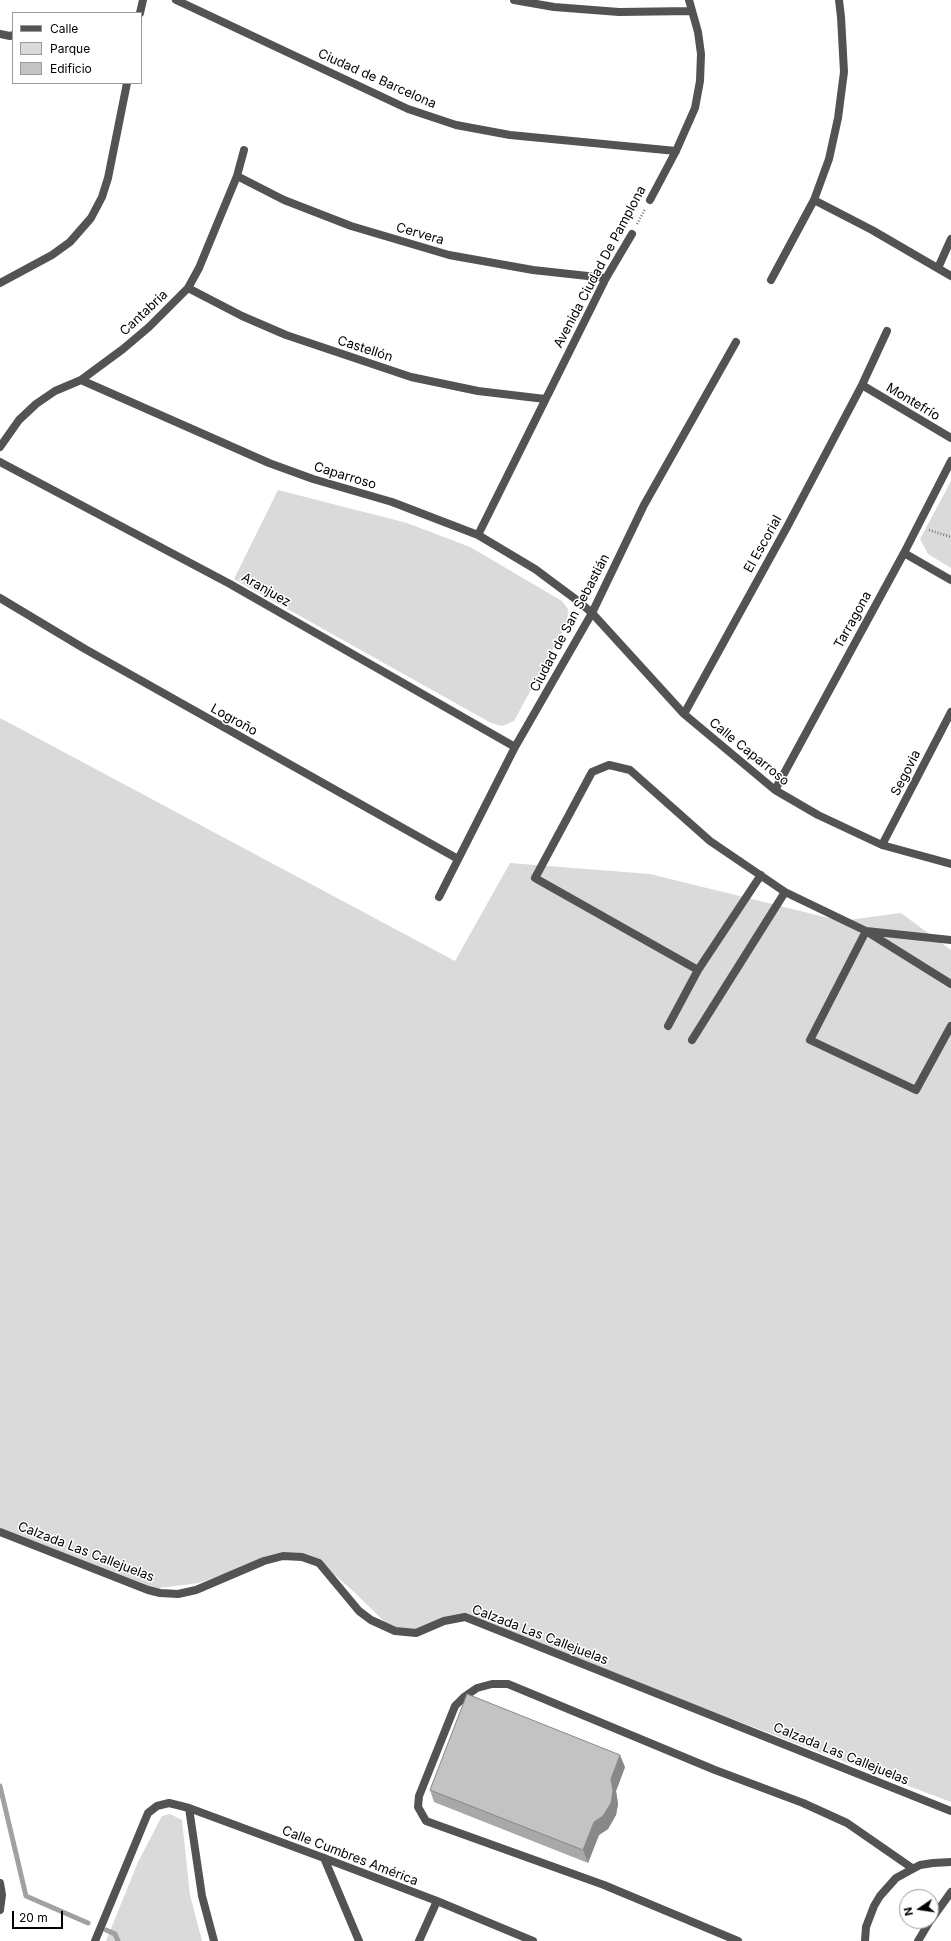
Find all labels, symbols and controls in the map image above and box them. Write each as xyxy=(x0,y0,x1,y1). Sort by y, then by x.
legend xyxy=(12,12,142,84)
text: Calle xyxy=(50,21,78,36)
text: Parque xyxy=(50,41,90,56)
street label: Ciudad de Barcelona xyxy=(315,46,439,112)
text: Edificio xyxy=(50,61,92,76)
street label: Avenida Ciudad De Pamplona xyxy=(551,183,649,351)
street label: Cervera xyxy=(394,220,446,248)
street label: Cantabria xyxy=(117,287,171,339)
street label: Castellón xyxy=(335,333,395,365)
street label: Montefrío xyxy=(883,380,943,424)
street label: Caparroso xyxy=(312,459,378,493)
street label: El Escorial xyxy=(741,513,785,575)
street label: Ciudad de San Sebastián xyxy=(527,551,613,695)
street label: Aranjuez xyxy=(239,570,293,610)
street label: Tarragona xyxy=(831,589,875,651)
street label: Logroño xyxy=(208,701,260,739)
street label: Calle Caparroso xyxy=(706,715,792,789)
street label: Segovia xyxy=(888,748,924,798)
street label: Calzada Las Callejuelas xyxy=(16,1519,156,1585)
street label: Calzada Las Callejuelas xyxy=(470,1602,610,1668)
street label: Calzada Las Callejuelas xyxy=(771,1720,911,1788)
street label: Calle Cumbres América xyxy=(280,1823,420,1889)
north arrow xyxy=(899,1889,939,1929)
scale bar xyxy=(14,1903,65,1929)
text: N xyxy=(901,1906,916,1917)
text: 20 m xyxy=(19,1910,48,1925)

